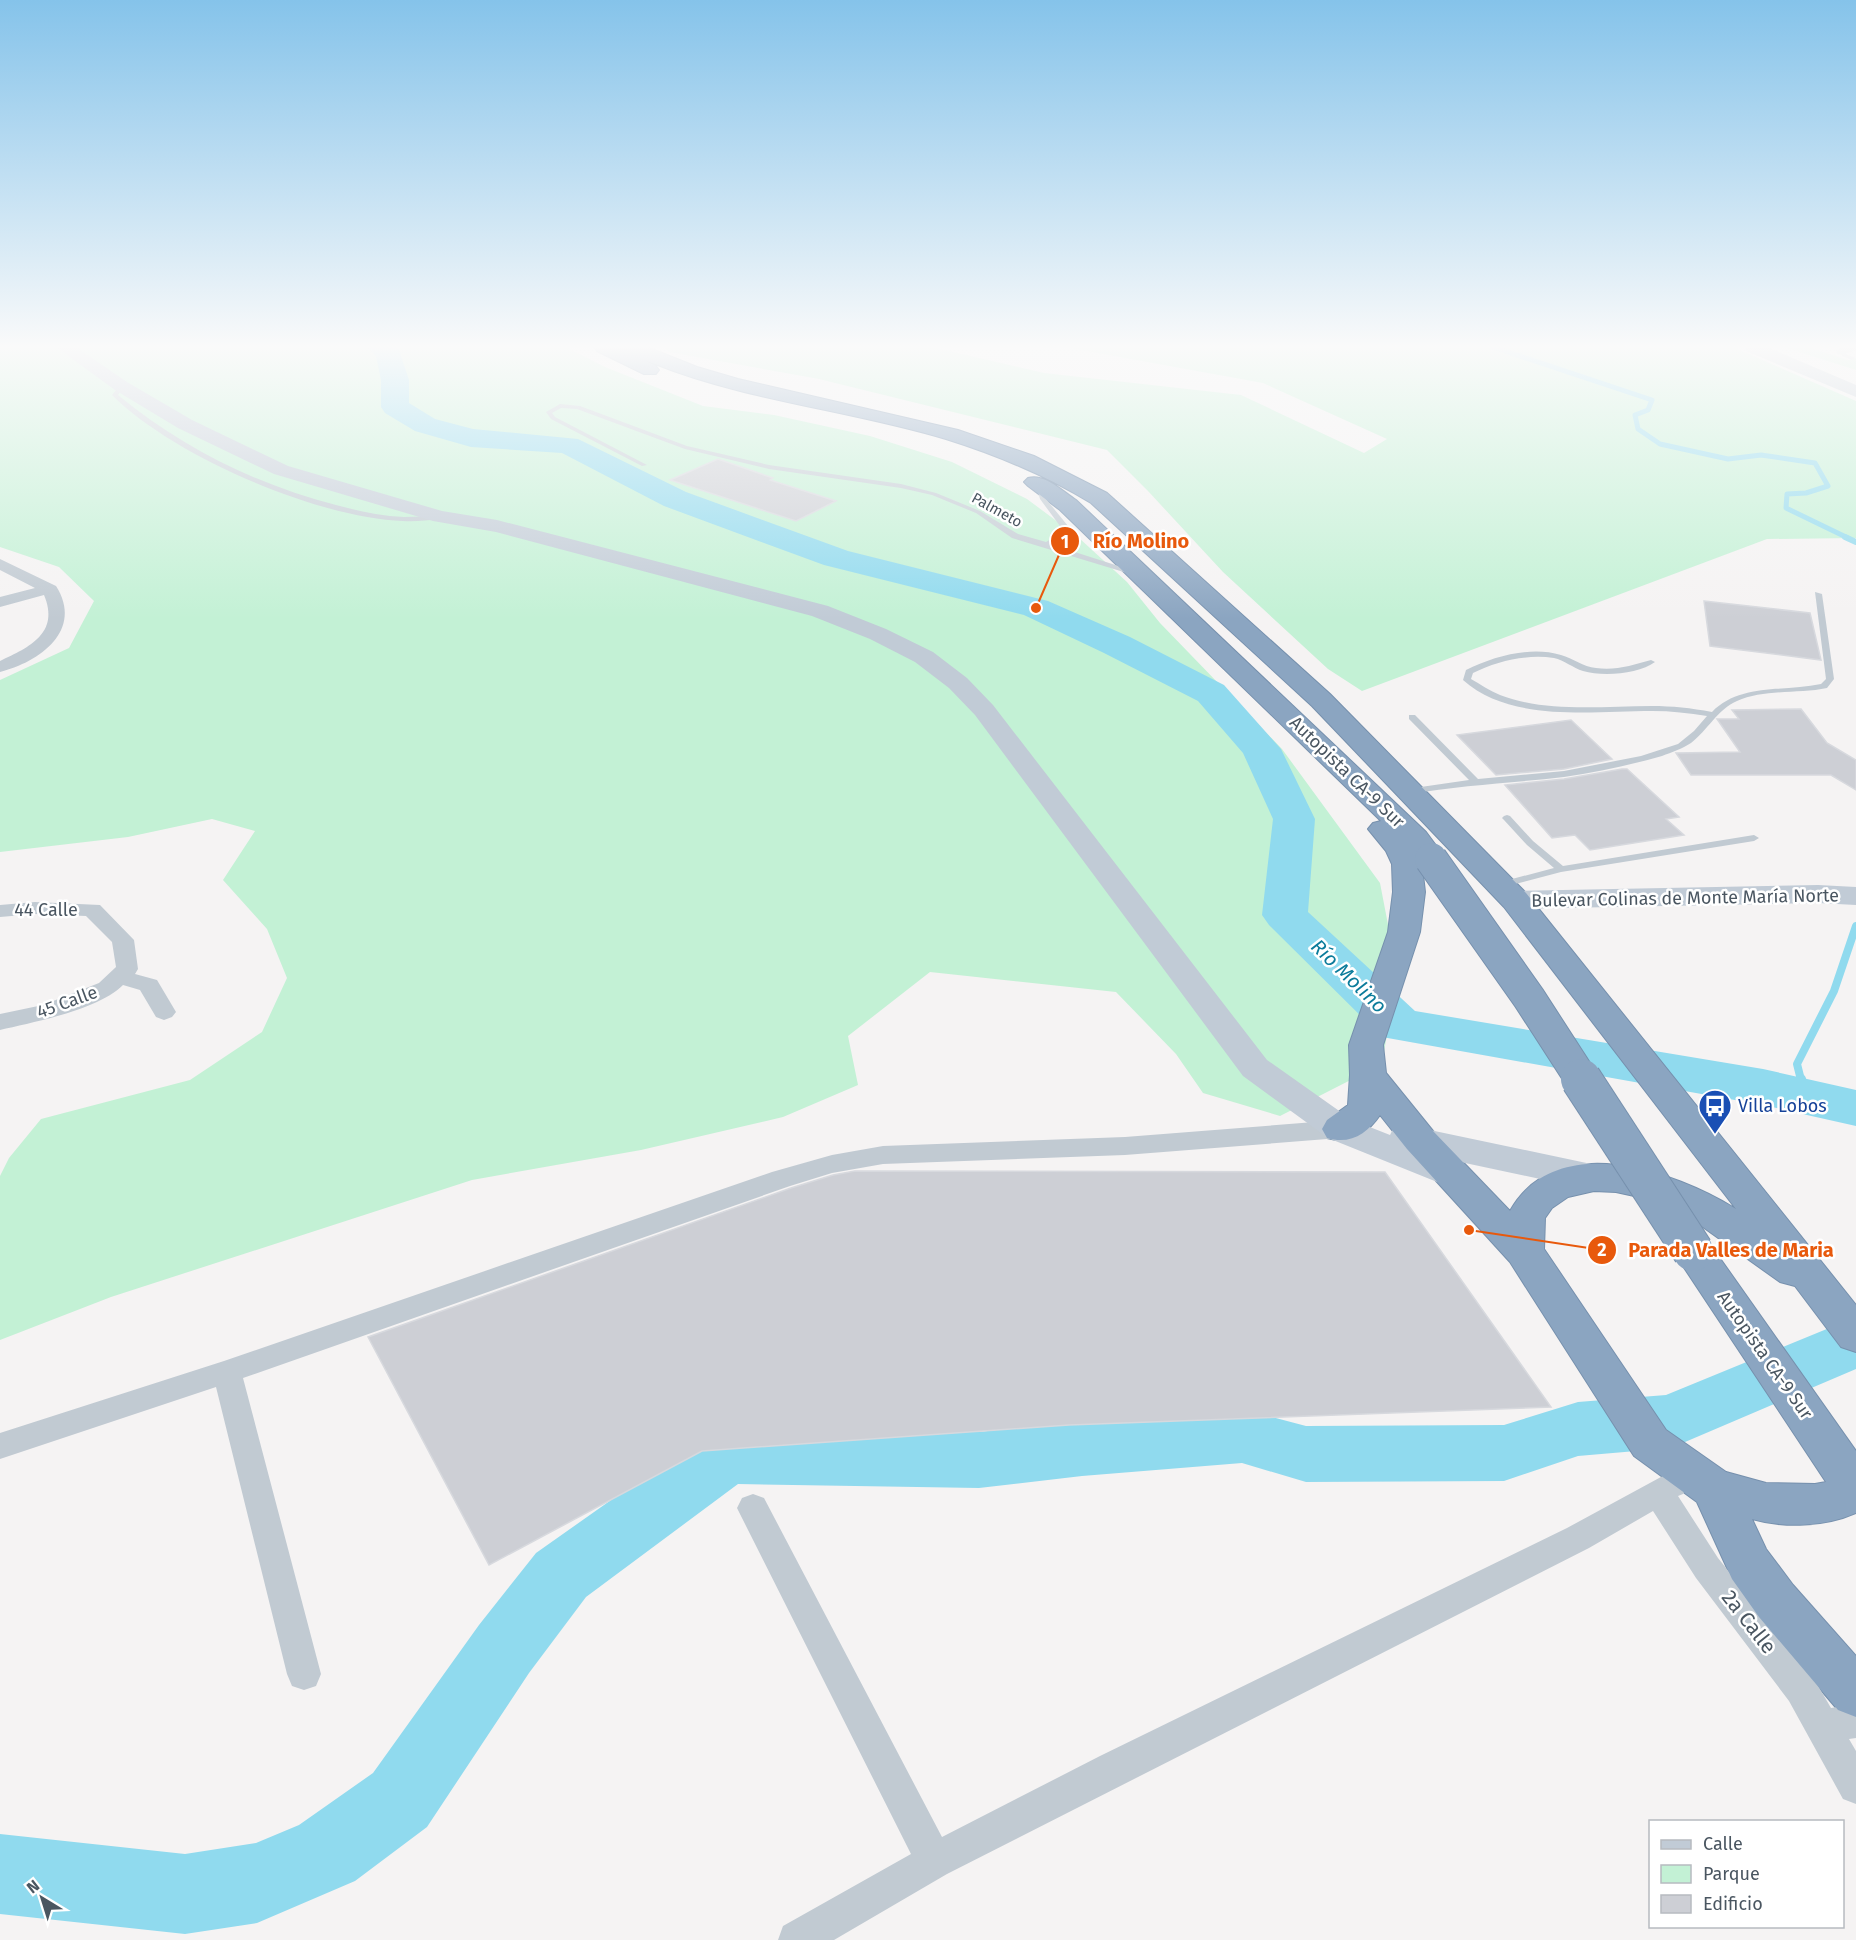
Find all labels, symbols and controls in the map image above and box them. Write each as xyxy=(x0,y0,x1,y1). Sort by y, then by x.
street label: Palmeto xyxy=(968,489,1026,531)
callout: Río Molino xyxy=(1050,522,1201,560)
text: Río Molino xyxy=(1093,529,1190,553)
text: 1 xyxy=(1061,531,1069,553)
street label: Autopista CA-9 Sur xyxy=(1285,712,1409,833)
street label: Bulevar Colinas de Monte María Norte xyxy=(1531,884,1839,912)
street label: 44 Calle xyxy=(14,899,78,921)
water label: Río Molino xyxy=(1306,934,1392,1018)
street label: 45 Calle xyxy=(34,981,100,1023)
bus stop icon: Villa Lobos xyxy=(1697,1088,1733,1135)
place label: Villa Lobos xyxy=(1738,1095,1827,1117)
callout: Parada Valles de Maria xyxy=(1587,1231,1846,1269)
text: Parada Valles de Maria xyxy=(1628,1238,1834,1262)
text: 2 xyxy=(1597,1239,1607,1261)
street label: Autopista CA-9 Sur xyxy=(1713,1287,1817,1423)
street label: 2a Calle xyxy=(1716,1585,1782,1659)
legend xyxy=(1649,1820,1844,1928)
text: Calle xyxy=(1703,1833,1743,1855)
text: Parque xyxy=(1703,1863,1760,1885)
north arrow xyxy=(12,1868,72,1928)
text: N xyxy=(23,1876,43,1897)
text: Edificio xyxy=(1703,1893,1763,1915)

